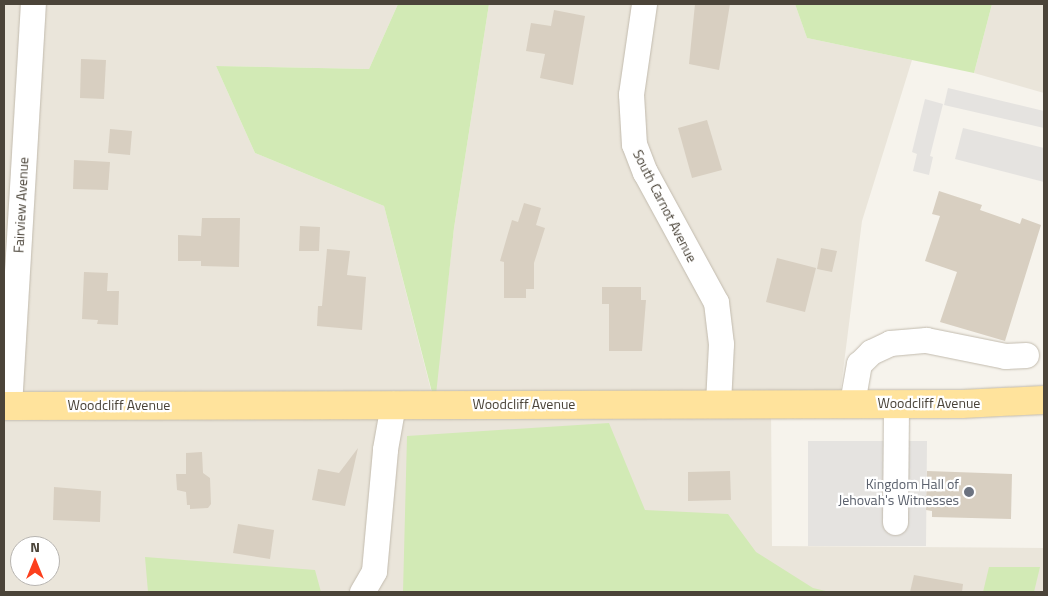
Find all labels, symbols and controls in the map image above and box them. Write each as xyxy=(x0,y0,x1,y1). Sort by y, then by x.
street label: South Carnot Avenue xyxy=(629,147,701,265)
street label: Fairview Avenue xyxy=(10,157,32,253)
street label: Woodcliff Avenue xyxy=(878,395,980,411)
street label: Woodcliff Avenue xyxy=(473,396,575,412)
street label: Woodcliff Avenue xyxy=(68,397,170,413)
place label: Kingdom Hall of Jehovah's Witnesses xyxy=(838,476,959,508)
marker: Kingdom Hall of Jehovah's Witnesses xyxy=(963,486,975,498)
north arrow xyxy=(10,536,60,586)
text: N xyxy=(30,536,40,557)

